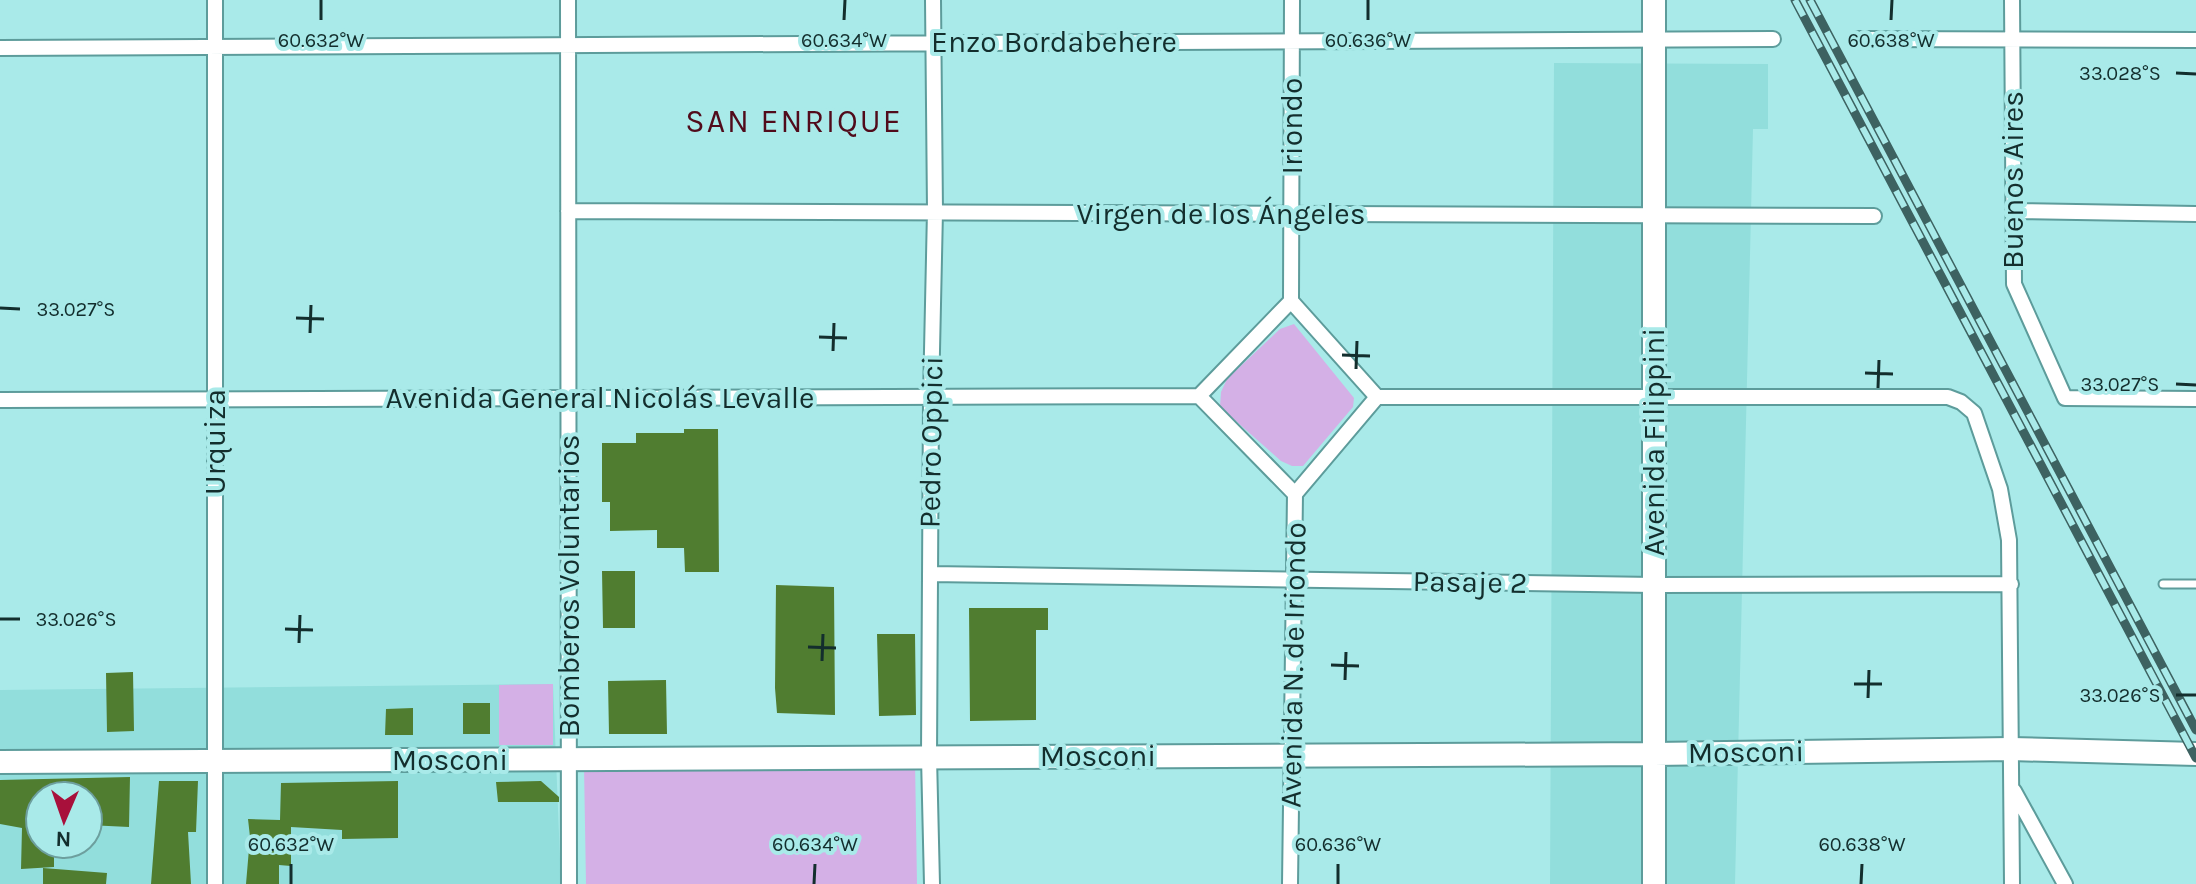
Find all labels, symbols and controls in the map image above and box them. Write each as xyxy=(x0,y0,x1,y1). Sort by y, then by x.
street label: Enzo Bordabehere xyxy=(931,24,1177,60)
text: 60.632°W xyxy=(278,29,364,52)
text: 60.634°W xyxy=(801,29,887,52)
text: 60.636°W xyxy=(1325,29,1411,52)
text: 60.638°W xyxy=(1847,29,1935,52)
text: 33.028°S xyxy=(2079,62,2161,85)
street label: Iriondo xyxy=(1274,78,1310,174)
street label: Buenos Aires xyxy=(1995,91,2031,269)
district label: SAN ENRIQUE xyxy=(685,103,903,140)
street label: Virgen de los Ángeles xyxy=(1077,196,1366,232)
text: 33.027°S xyxy=(37,298,115,321)
street label: Avenida Filippini xyxy=(1636,328,1672,556)
street label: Pedro Oppici xyxy=(912,356,950,528)
text: 33.027°S xyxy=(2081,373,2159,396)
street label: Avenida General Nicolás Levalle xyxy=(385,380,815,416)
street label: Urquiza xyxy=(197,389,233,495)
street label: Bomberos Voluntarios xyxy=(551,434,587,738)
street label: Avenida N. de Iriondo xyxy=(1273,522,1313,808)
street label: Pasaje 2 xyxy=(1412,563,1528,601)
text: 33.026°S xyxy=(36,608,117,631)
text: 33.026°S xyxy=(2080,684,2161,707)
street label: Mosconi xyxy=(1687,733,1805,771)
street label: Mosconi xyxy=(1040,738,1156,774)
street label: Mosconi xyxy=(392,742,508,778)
north arrow xyxy=(24,780,104,860)
text: N xyxy=(55,826,72,852)
text: 60.632°W xyxy=(248,833,334,856)
text: 60.634°W xyxy=(772,833,858,856)
text: 60.636°W xyxy=(1295,833,1381,856)
text: 60.638°W xyxy=(1818,833,1906,856)

